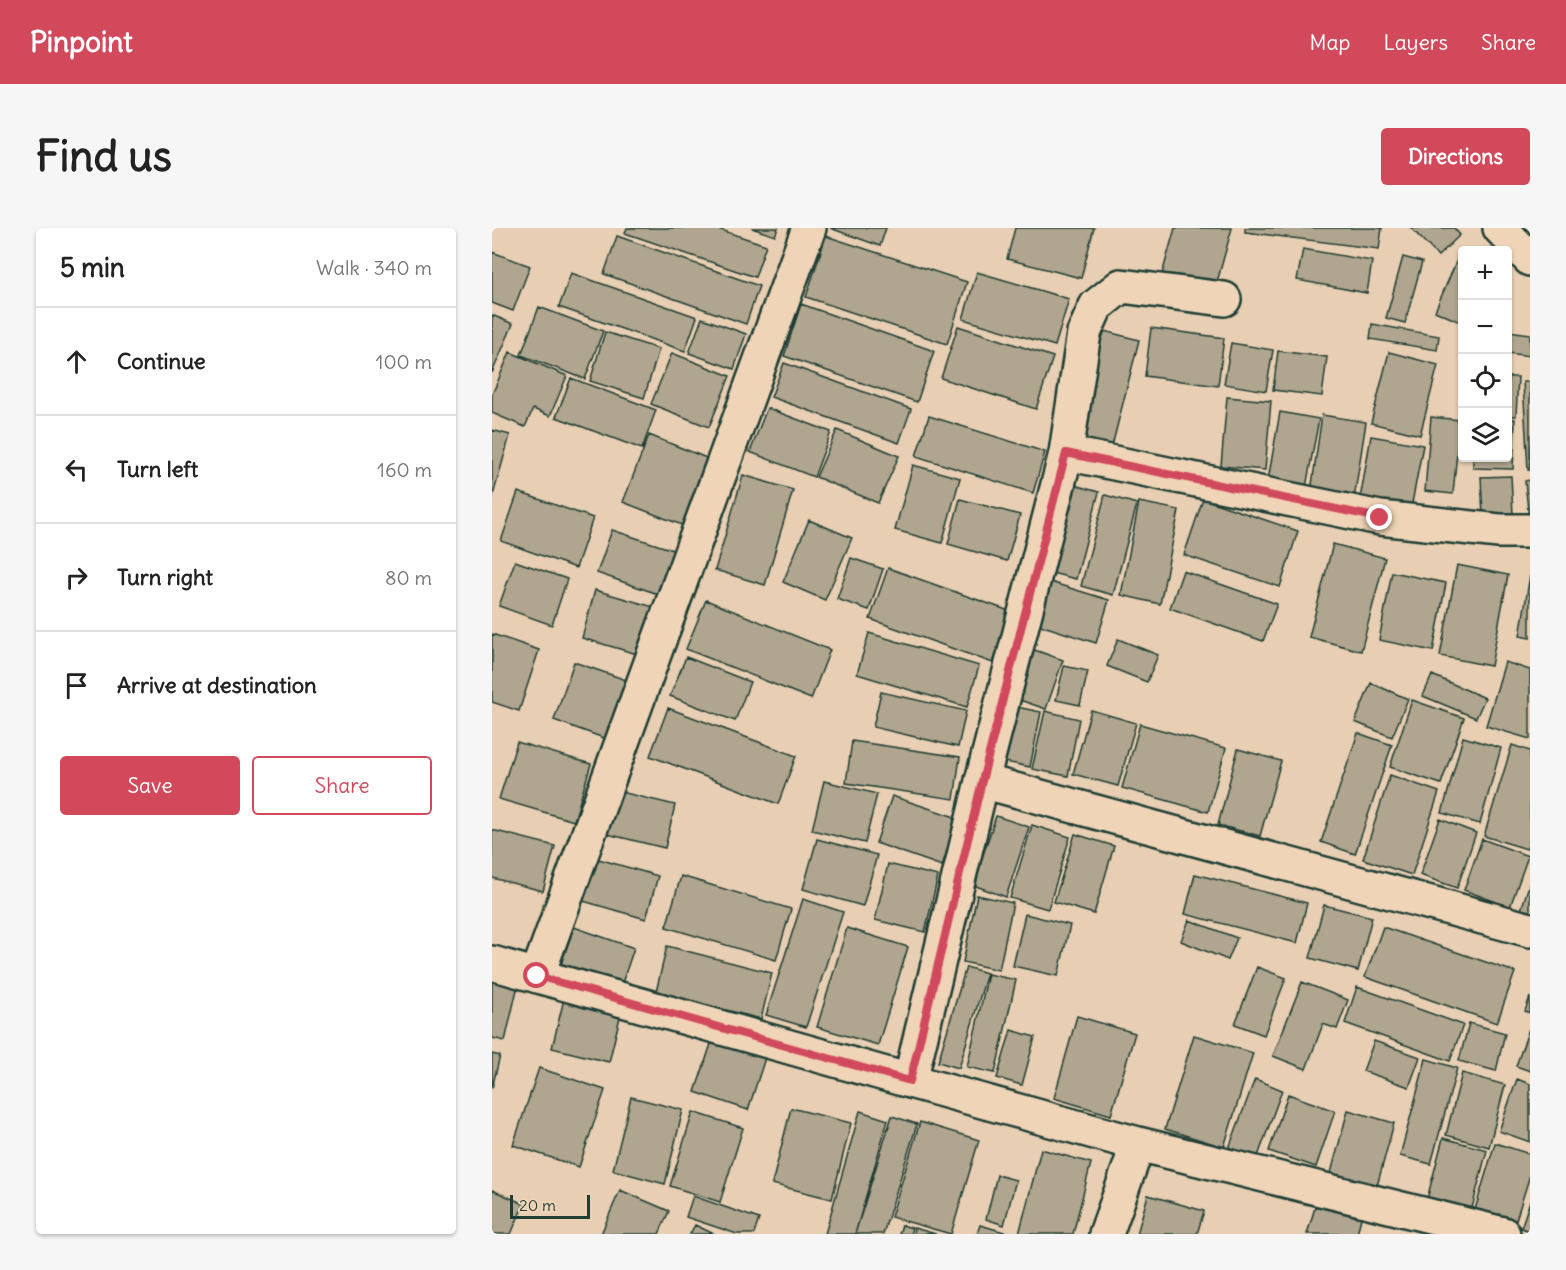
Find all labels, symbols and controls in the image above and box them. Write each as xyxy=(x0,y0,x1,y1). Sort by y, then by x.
text: Pinpoint xyxy=(30,24,133,60)
text: Map xyxy=(1310,29,1350,56)
text: Layers xyxy=(1383,29,1448,56)
text: Share xyxy=(1481,29,1536,56)
button: Directions xyxy=(1381,128,1530,185)
text: Find us xyxy=(36,130,172,182)
map controls xyxy=(1458,246,1512,462)
button: + xyxy=(1458,246,1512,300)
text: 5 min xyxy=(60,251,125,284)
text: Walk · 340 m xyxy=(316,255,432,280)
button: − xyxy=(1458,300,1512,354)
icon: ahead xyxy=(60,345,93,378)
text: Continue xyxy=(117,347,206,375)
text: 100 m xyxy=(375,349,432,374)
button: locate xyxy=(1458,354,1512,408)
button: layers xyxy=(1458,408,1512,462)
icon: left xyxy=(60,453,93,486)
text: Turn left xyxy=(117,455,198,483)
text: 160 m xyxy=(377,457,432,482)
route end xyxy=(1366,504,1392,530)
icon: right xyxy=(60,561,93,594)
text: Turn right xyxy=(117,563,213,591)
text: 80 m xyxy=(385,565,432,590)
icon: arrive xyxy=(60,669,93,702)
text: Arrive at destination xyxy=(117,671,317,699)
button: Save xyxy=(60,756,240,815)
button: Share xyxy=(252,756,432,815)
route start xyxy=(523,962,549,988)
scale bar xyxy=(510,1192,590,1220)
text: 20 m xyxy=(519,1195,556,1215)

